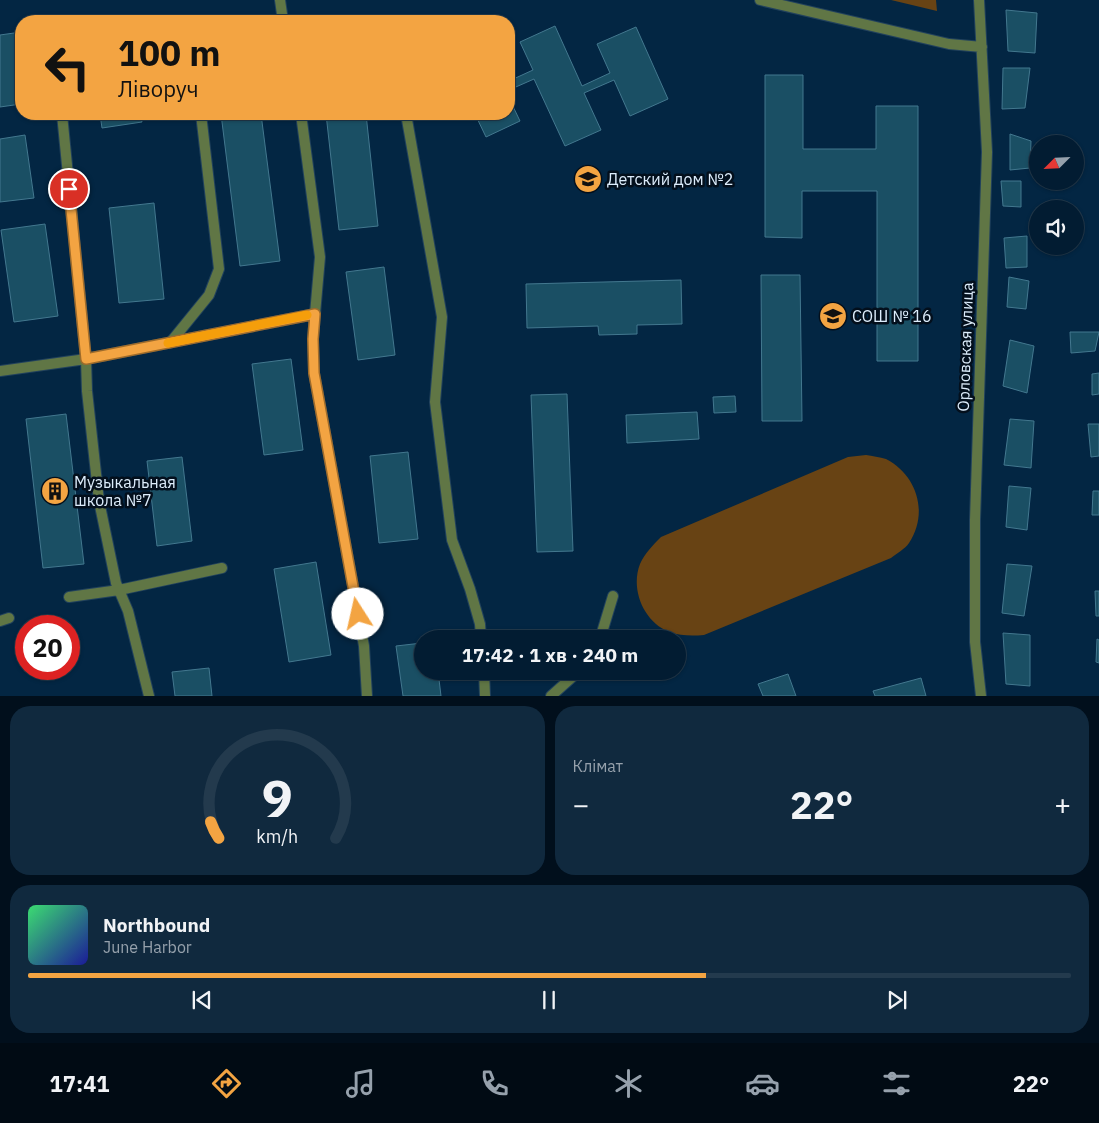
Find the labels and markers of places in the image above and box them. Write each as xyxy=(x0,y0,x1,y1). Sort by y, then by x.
school or university icon: Детский дом №2 xyxy=(573,164,603,194)
pin xyxy=(48,168,90,210)
place label: Детский дом №2 xyxy=(607,169,733,189)
school or university icon: СОШ № 16 xyxy=(818,301,848,331)
place label: СОШ № 16 xyxy=(852,306,932,326)
place label: Музыкальная школа №7 xyxy=(74,472,176,510)
building icon: Музыкальная школа №7 xyxy=(40,476,70,506)

